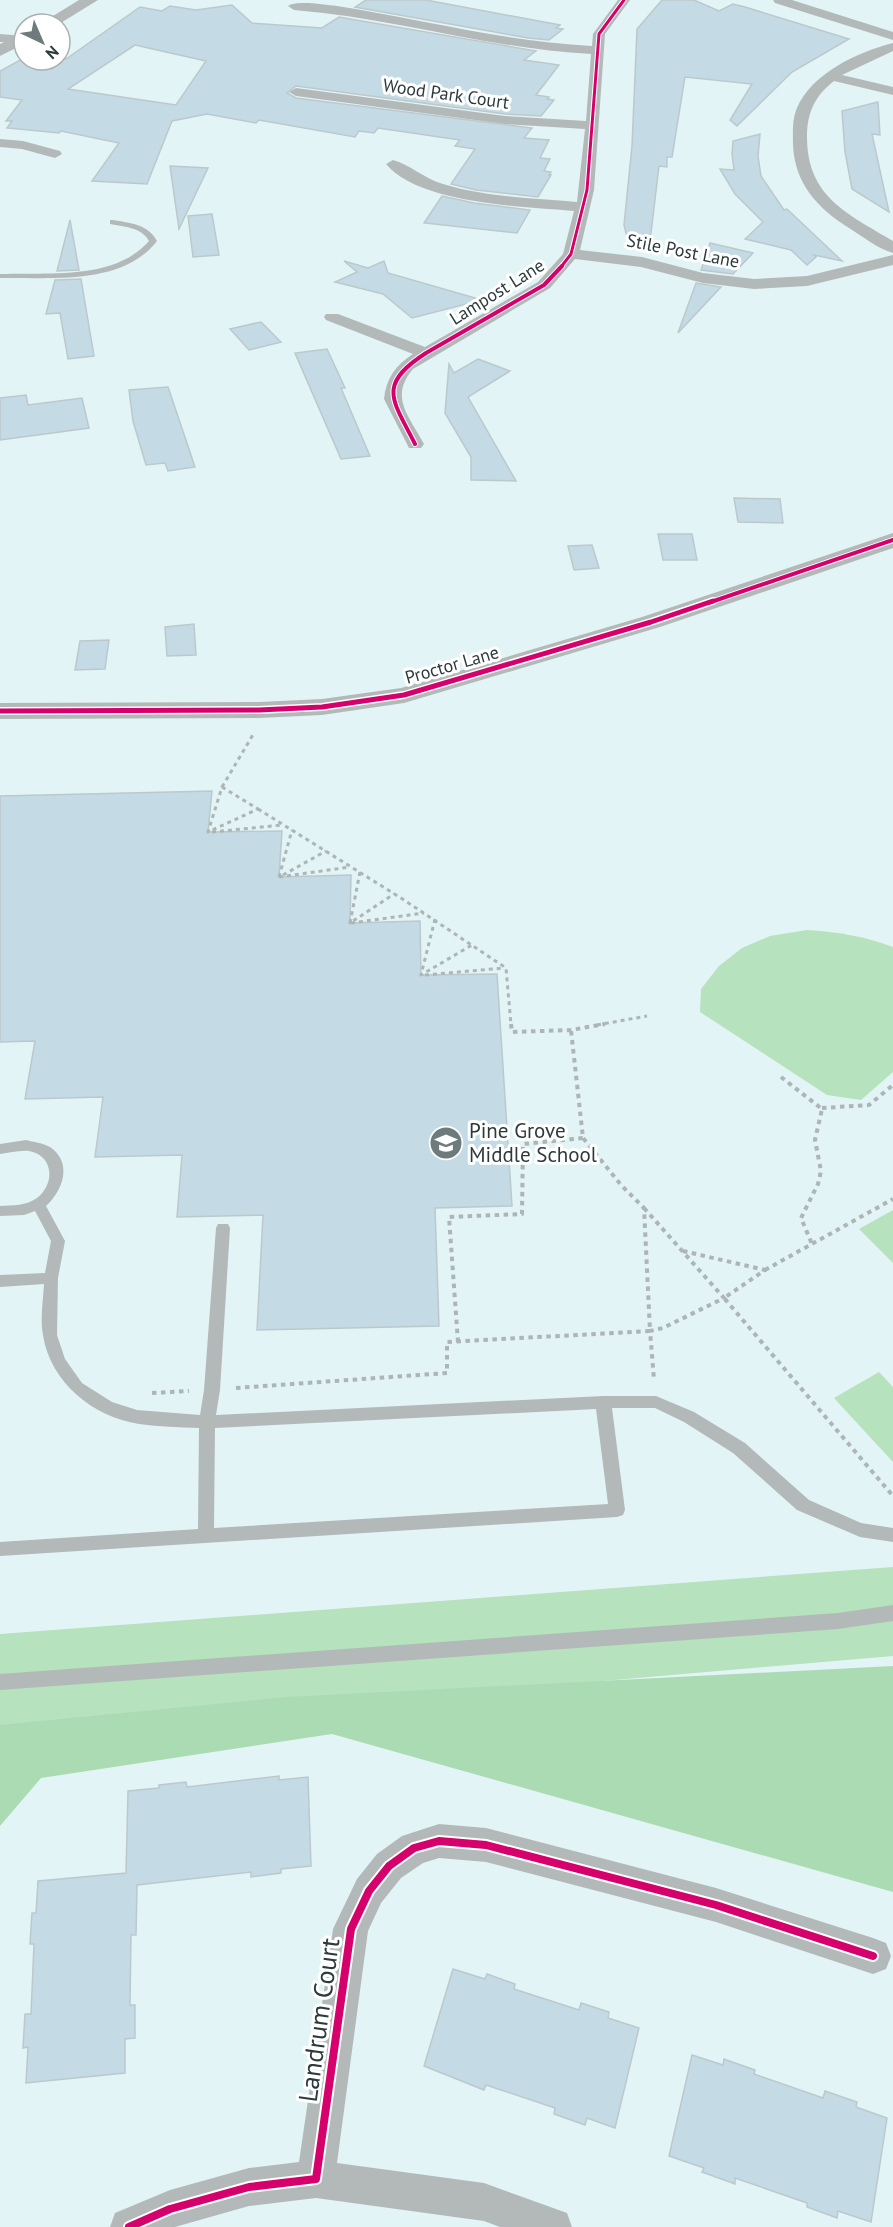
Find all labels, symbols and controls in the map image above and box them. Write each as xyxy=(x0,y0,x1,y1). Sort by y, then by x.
north arrow xyxy=(12,12,72,72)
text: N xyxy=(42,42,63,64)
street label: Wood Park Court xyxy=(382,73,511,114)
street label: Stile Post Lane xyxy=(625,228,741,273)
street label: Lampost Lane xyxy=(445,253,548,330)
street label: Proctor Lane xyxy=(402,640,501,689)
place label: Pine Grove Middle School xyxy=(469,1117,597,1168)
school or university icon: Pine Grove Middle School xyxy=(428,1125,464,1161)
street label: Landrum Court xyxy=(291,1936,346,2104)

